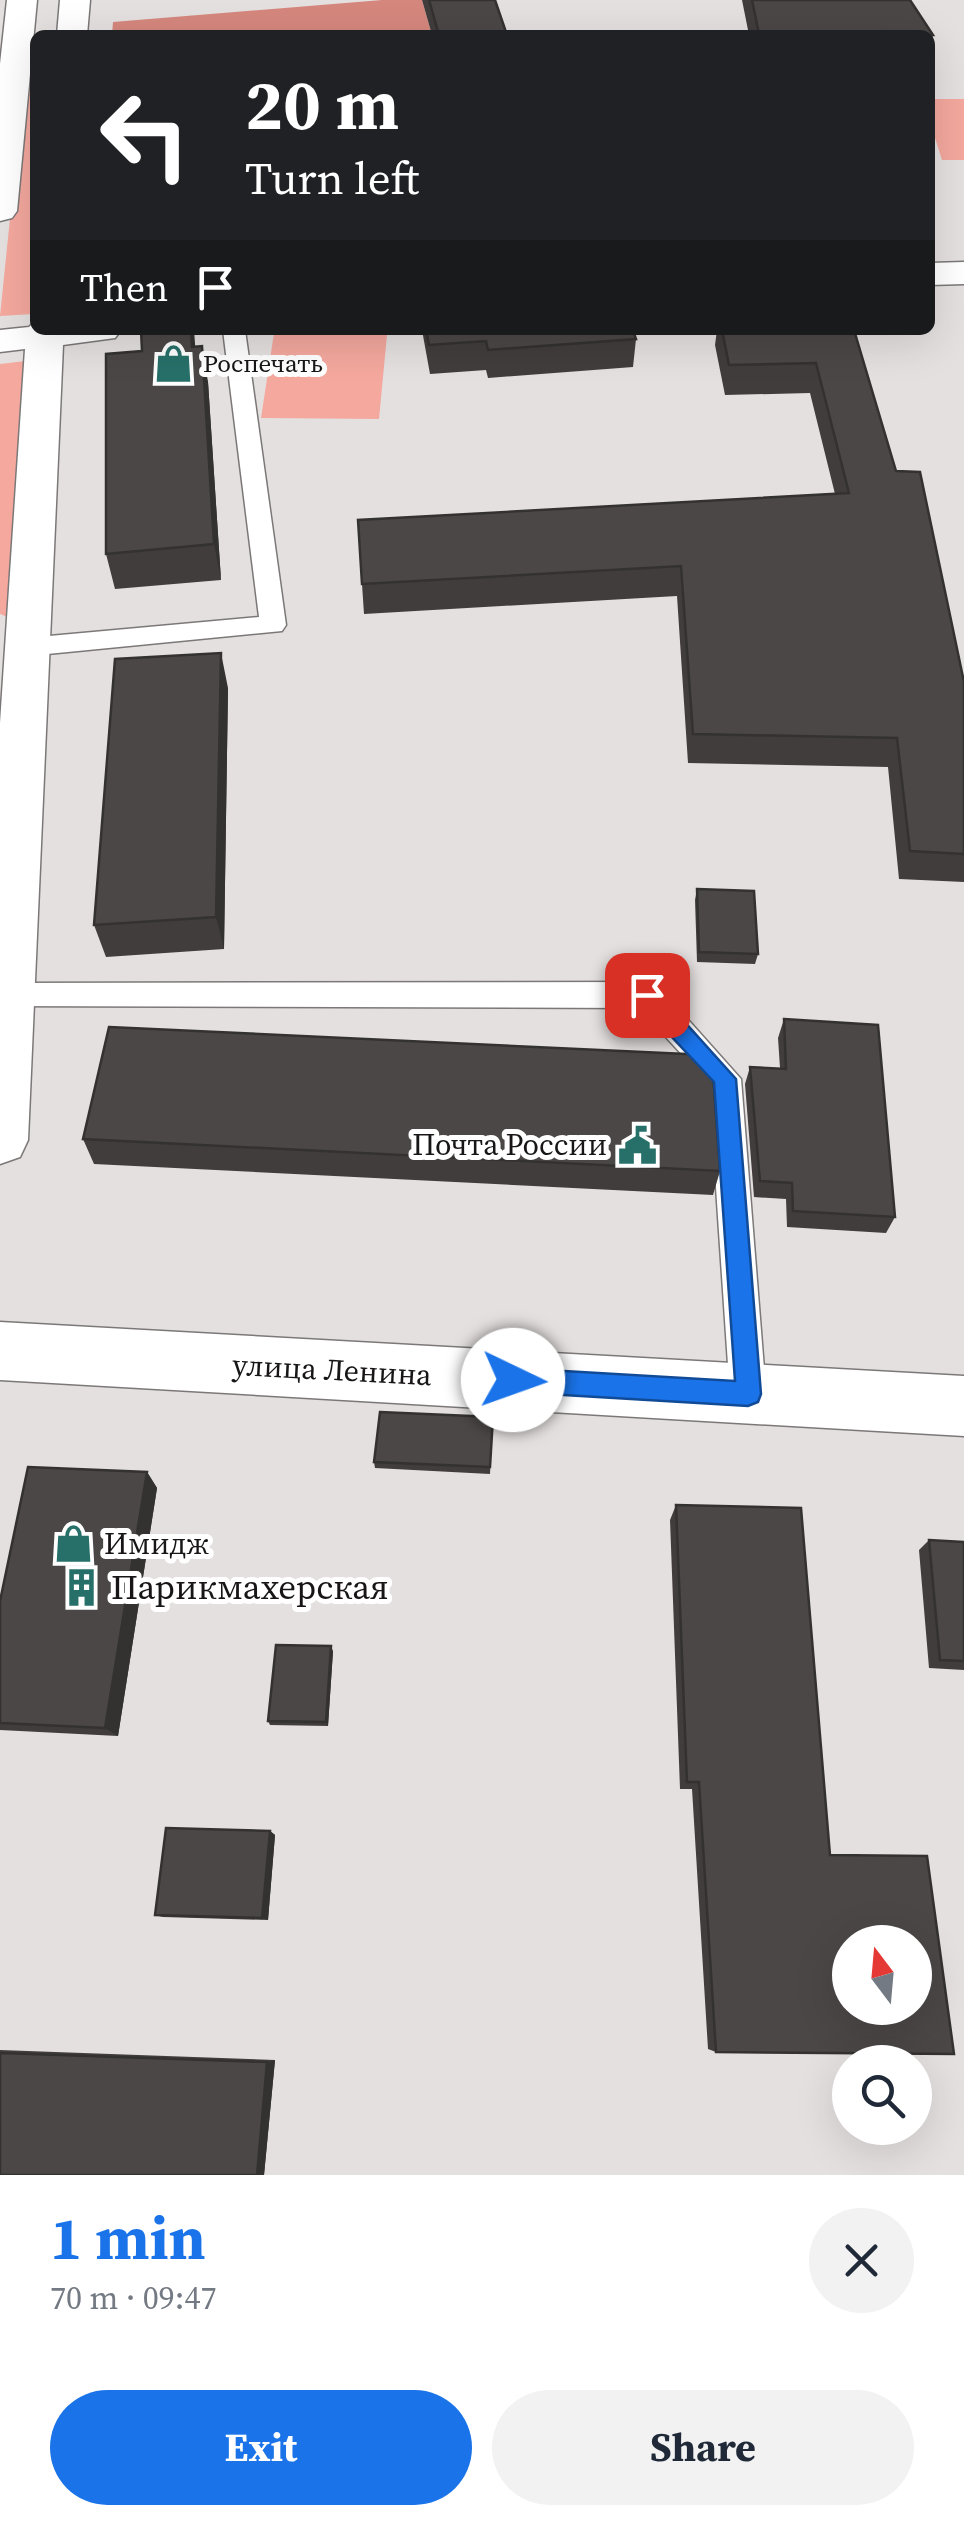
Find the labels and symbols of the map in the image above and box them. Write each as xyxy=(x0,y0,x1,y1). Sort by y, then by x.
shop icon: Роспечать xyxy=(152,342,194,384)
place label: Роспечать xyxy=(203,346,323,380)
pin xyxy=(605,953,690,1038)
place label: Почта России xyxy=(412,1124,607,1165)
public building icon: Почта России xyxy=(616,1124,658,1166)
position arrow xyxy=(461,1328,565,1432)
street label: улица Ленина xyxy=(231,1344,433,1395)
shop icon: Имидж xyxy=(53,1523,95,1565)
place label: Имидж xyxy=(104,1523,209,1564)
place label: Парикмахерская xyxy=(111,1563,389,1611)
building icon: Парикмахерская xyxy=(60,1566,102,1608)
north arrow xyxy=(832,1925,932,2025)

